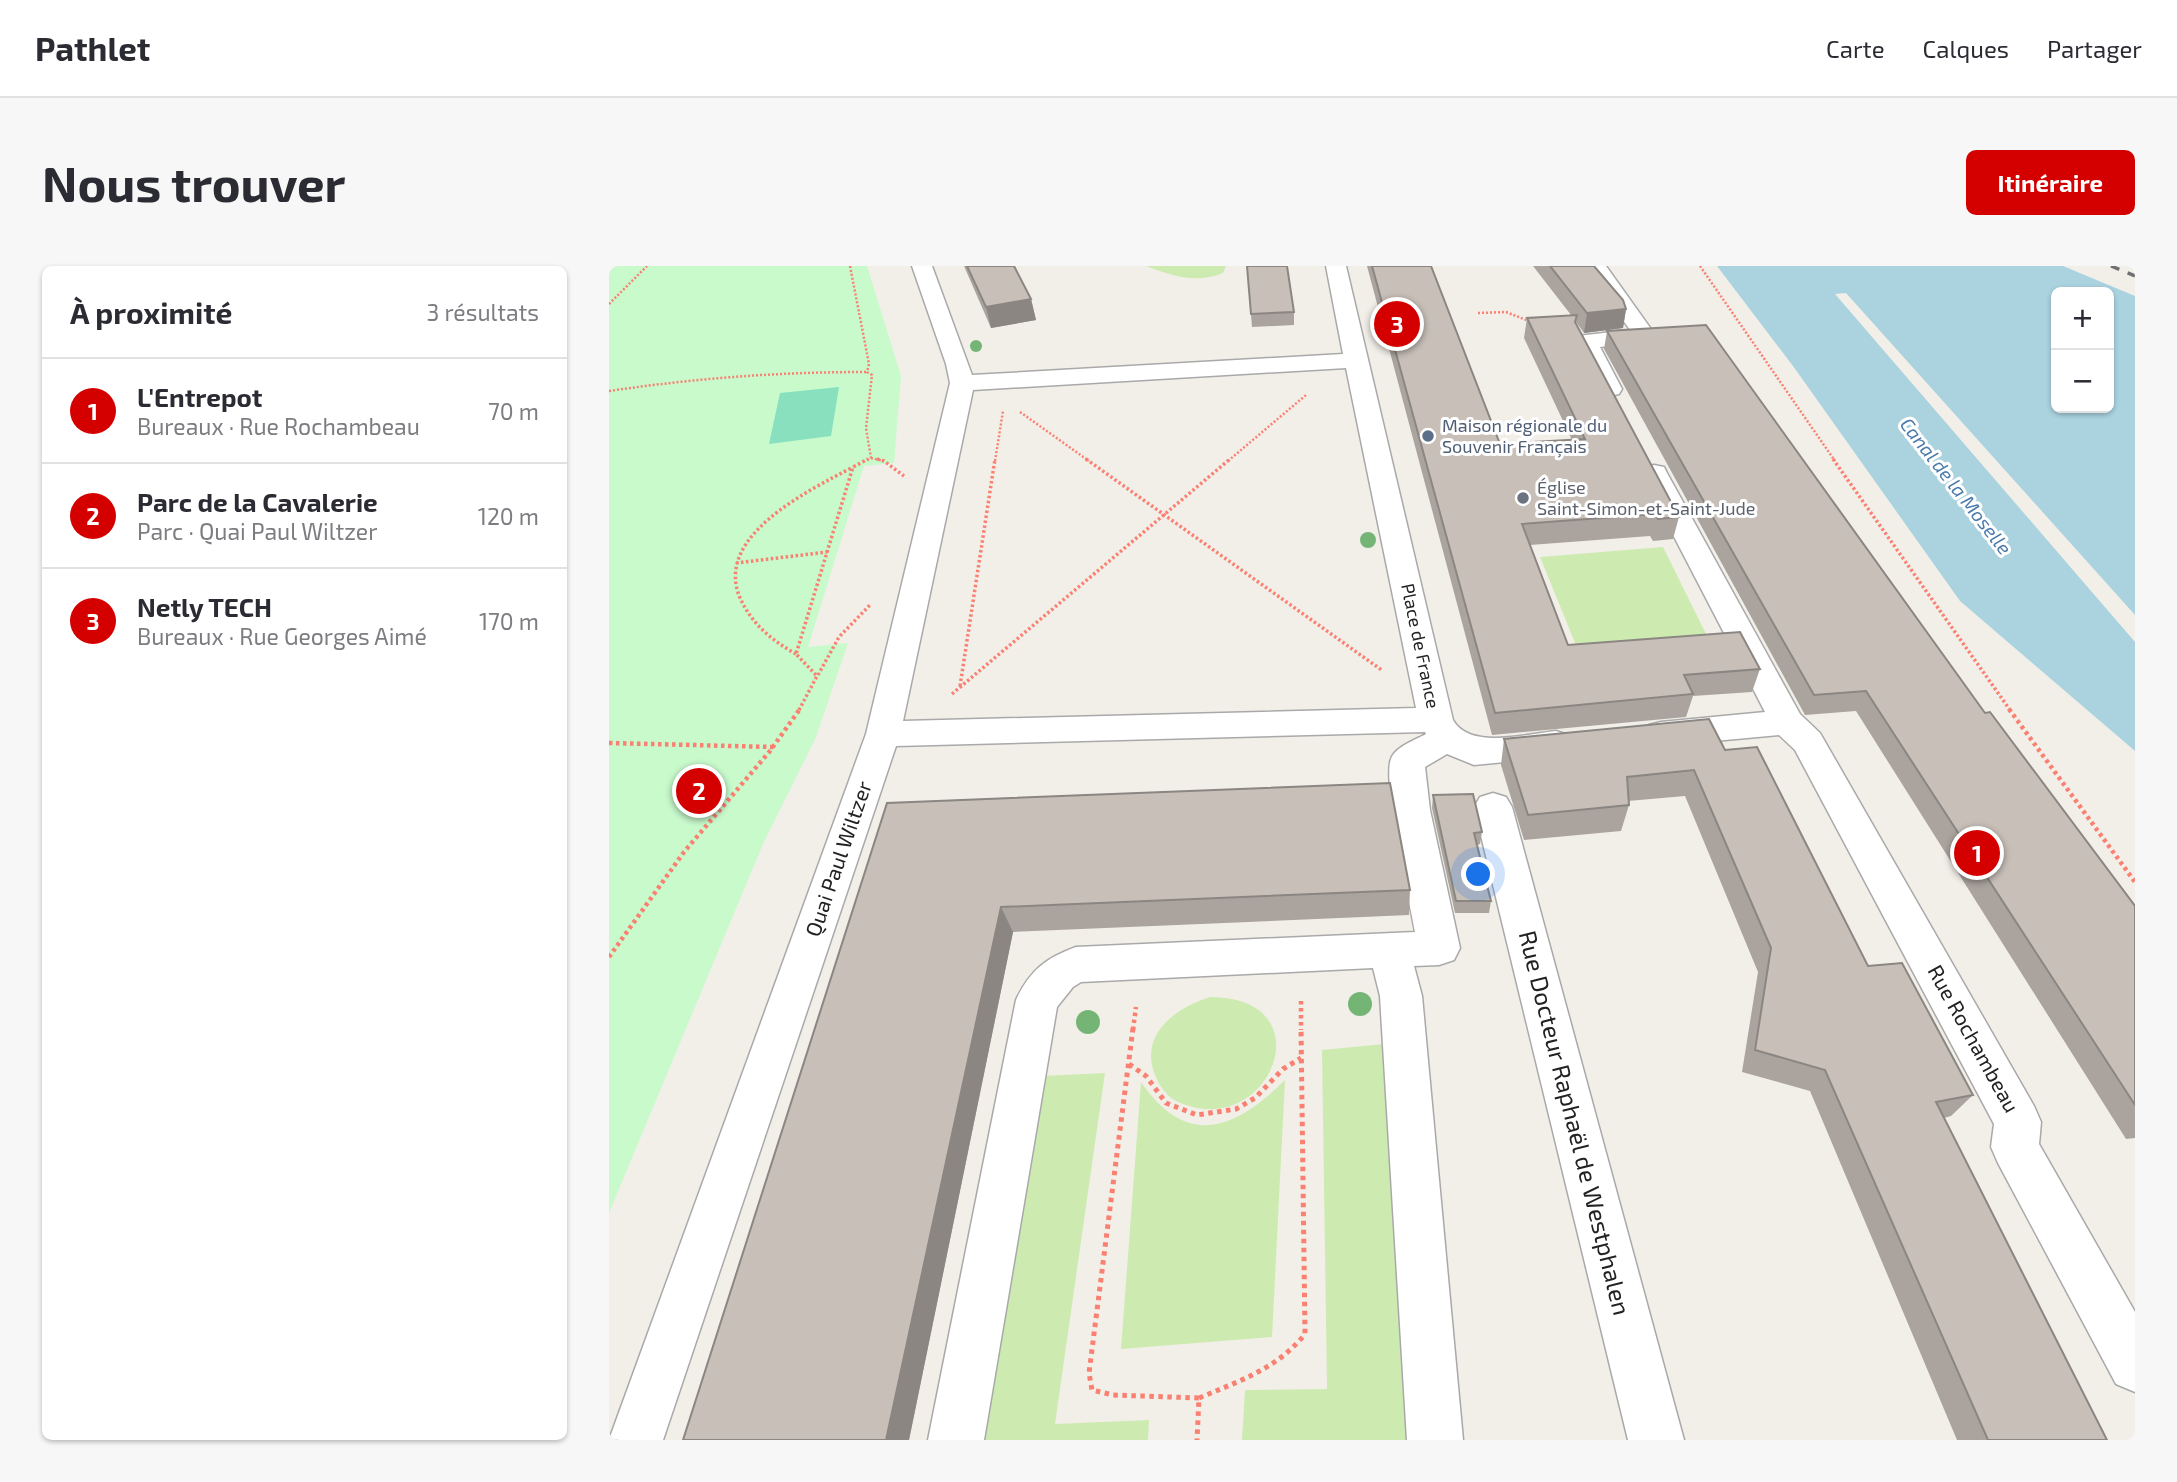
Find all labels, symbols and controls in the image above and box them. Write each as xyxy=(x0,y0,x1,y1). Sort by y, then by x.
text: Pathlet xyxy=(35,28,150,68)
text: Carte xyxy=(1826,34,1885,63)
text: Calques xyxy=(1923,34,2009,63)
text: Partager xyxy=(2047,34,2142,63)
button: Itinéraire xyxy=(1966,150,2135,215)
text: Nous trouver xyxy=(42,153,346,212)
map controls xyxy=(2051,287,2114,413)
button: + xyxy=(2051,287,2114,350)
text: À proximité xyxy=(70,294,232,330)
text: 3 résultats xyxy=(427,298,539,326)
pin: 3 xyxy=(1374,298,1420,350)
button: − xyxy=(2051,350,2114,413)
text: L'Entrepot xyxy=(137,381,262,412)
text: 1 xyxy=(88,397,98,425)
text: 70 m xyxy=(488,397,539,425)
text: Bureaux · Rue Rochambeau xyxy=(137,412,420,440)
water label: Canal de la Moselle xyxy=(1896,413,2017,559)
place label: Maison régionale du Souvenir Français xyxy=(1442,414,1607,458)
marker: Maison régionale du Souvenir Français xyxy=(1420,428,1436,444)
place label: Église Saint-Simon-et-Saint-Jude xyxy=(1537,476,1755,519)
text: Parc de la Cavalerie xyxy=(137,486,378,517)
marker: Église Saint-Simon-et-Saint-Jude xyxy=(1515,490,1531,506)
text: 2 xyxy=(86,502,100,530)
text: 120 m xyxy=(478,502,539,530)
text: Parc · Quai Paul Wiltzer xyxy=(137,517,377,545)
street label: Place de France xyxy=(1397,581,1445,710)
text: Netly TECH xyxy=(137,591,272,622)
text: 3 xyxy=(86,607,100,635)
text: 170 m xyxy=(479,607,539,635)
text: Bureaux · Rue Georges Aimé xyxy=(137,622,427,650)
pin: 2 xyxy=(676,765,722,817)
street label: Quai Paul Wiltzer xyxy=(799,777,877,940)
pin: 1 xyxy=(1954,827,2000,879)
your location xyxy=(1461,857,1495,891)
street label: Rue Docteur Raphaël de Westphalen xyxy=(1514,927,1637,1318)
street label: Rue Rochambeau xyxy=(1923,960,2025,1116)

